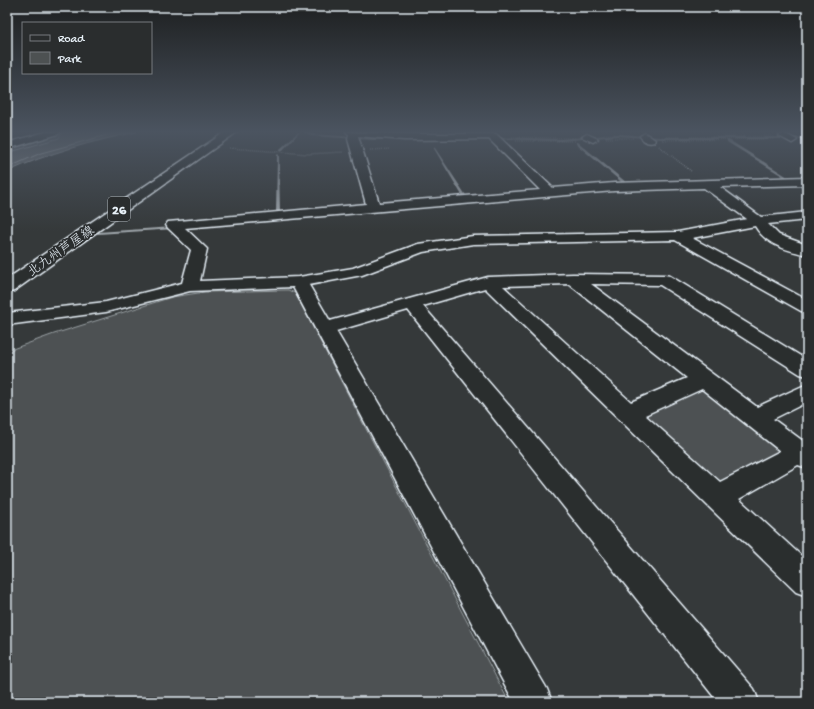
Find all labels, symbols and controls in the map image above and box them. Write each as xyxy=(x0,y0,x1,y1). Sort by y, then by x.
legend xyxy=(22,22,152,74)
text: Road xyxy=(58,33,85,47)
text: Park xyxy=(57,53,83,67)
road number: 26 xyxy=(108,197,130,221)
street label: 北九州芦屋線 xyxy=(25,222,98,281)

